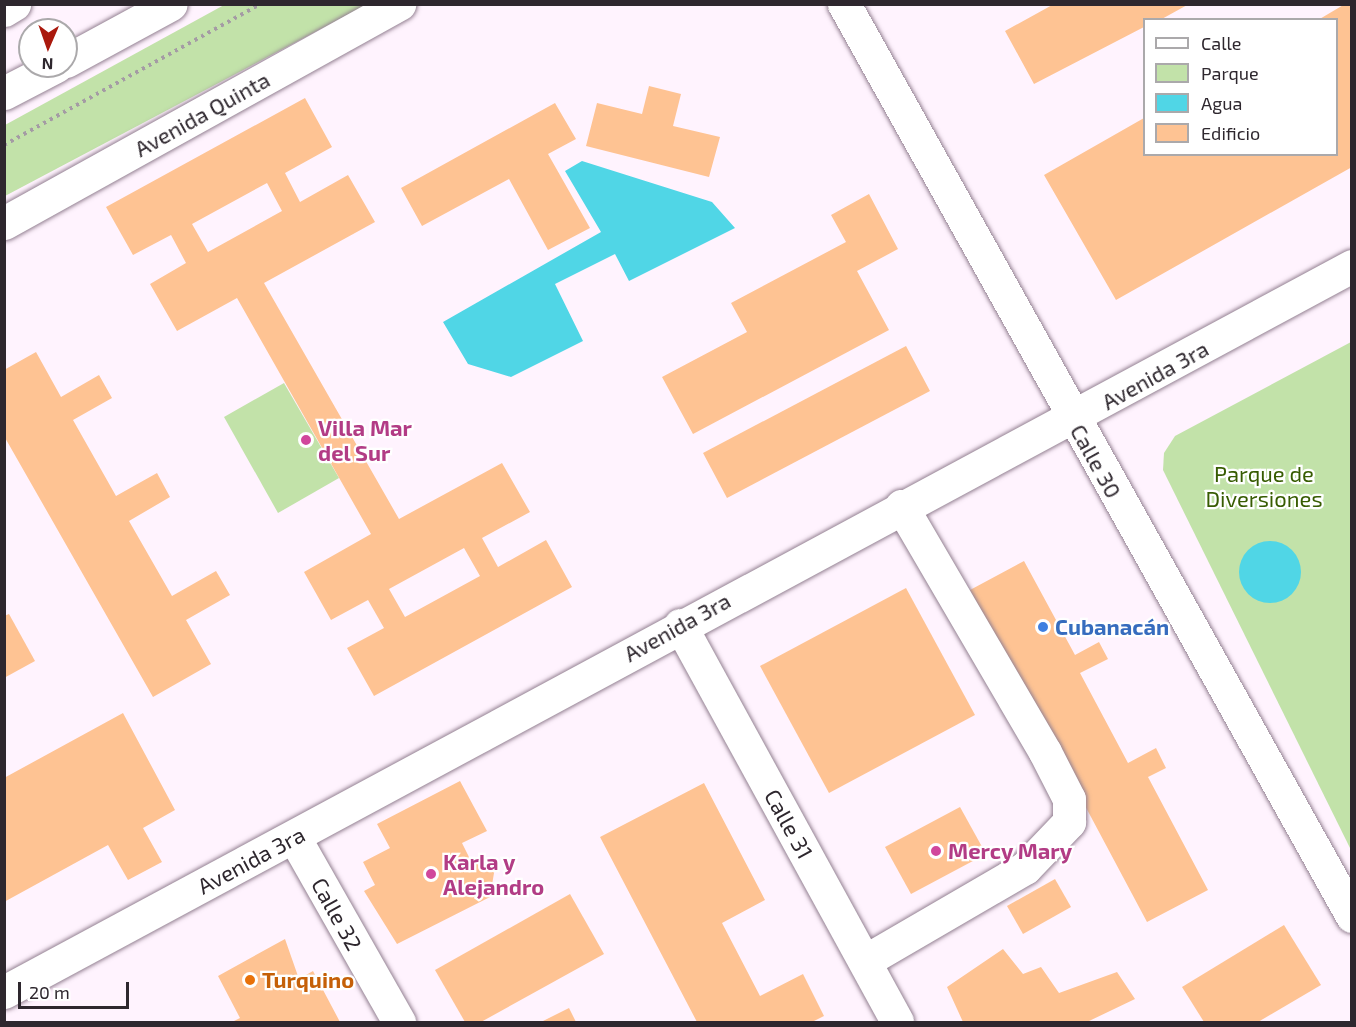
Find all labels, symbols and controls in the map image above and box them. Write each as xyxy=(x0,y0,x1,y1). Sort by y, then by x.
north arrow xyxy=(18,18,78,78)
legend xyxy=(1143,18,1338,156)
text: Calle xyxy=(1201,32,1242,54)
text: N xyxy=(41,55,54,74)
text: Parque xyxy=(1201,62,1259,84)
street label: Avenida Quinta xyxy=(130,66,274,162)
text: Agua xyxy=(1201,92,1242,114)
text: Edificio xyxy=(1201,122,1260,144)
street label: Avenida 3ra xyxy=(1097,335,1213,415)
place label: Villa Mar del Sur xyxy=(318,414,412,466)
street label: Calle 30 xyxy=(1065,420,1127,502)
marker: Villa Mar del Sur xyxy=(299,433,313,447)
park label: Parque de Diversiones xyxy=(1205,460,1323,512)
street label: Avenida 3ra xyxy=(619,587,735,667)
place label: Cubanacán xyxy=(1055,614,1169,640)
marker: Cubanacán xyxy=(1036,620,1050,634)
street label: Calle 31 xyxy=(759,785,819,863)
street label: Avenida 3ra xyxy=(193,821,309,899)
place label: Mercy Mary xyxy=(948,838,1073,864)
marker: Mercy Mary xyxy=(929,844,943,858)
place label: Karla y Alejandro xyxy=(443,848,544,900)
marker: Karla y Alejandro xyxy=(424,867,438,881)
street label: Calle 32 xyxy=(306,873,368,955)
place label: Turquino xyxy=(262,967,354,993)
scale bar xyxy=(21,970,132,1008)
marker: Turquino xyxy=(243,973,257,987)
text: 20 m xyxy=(29,981,70,1003)

